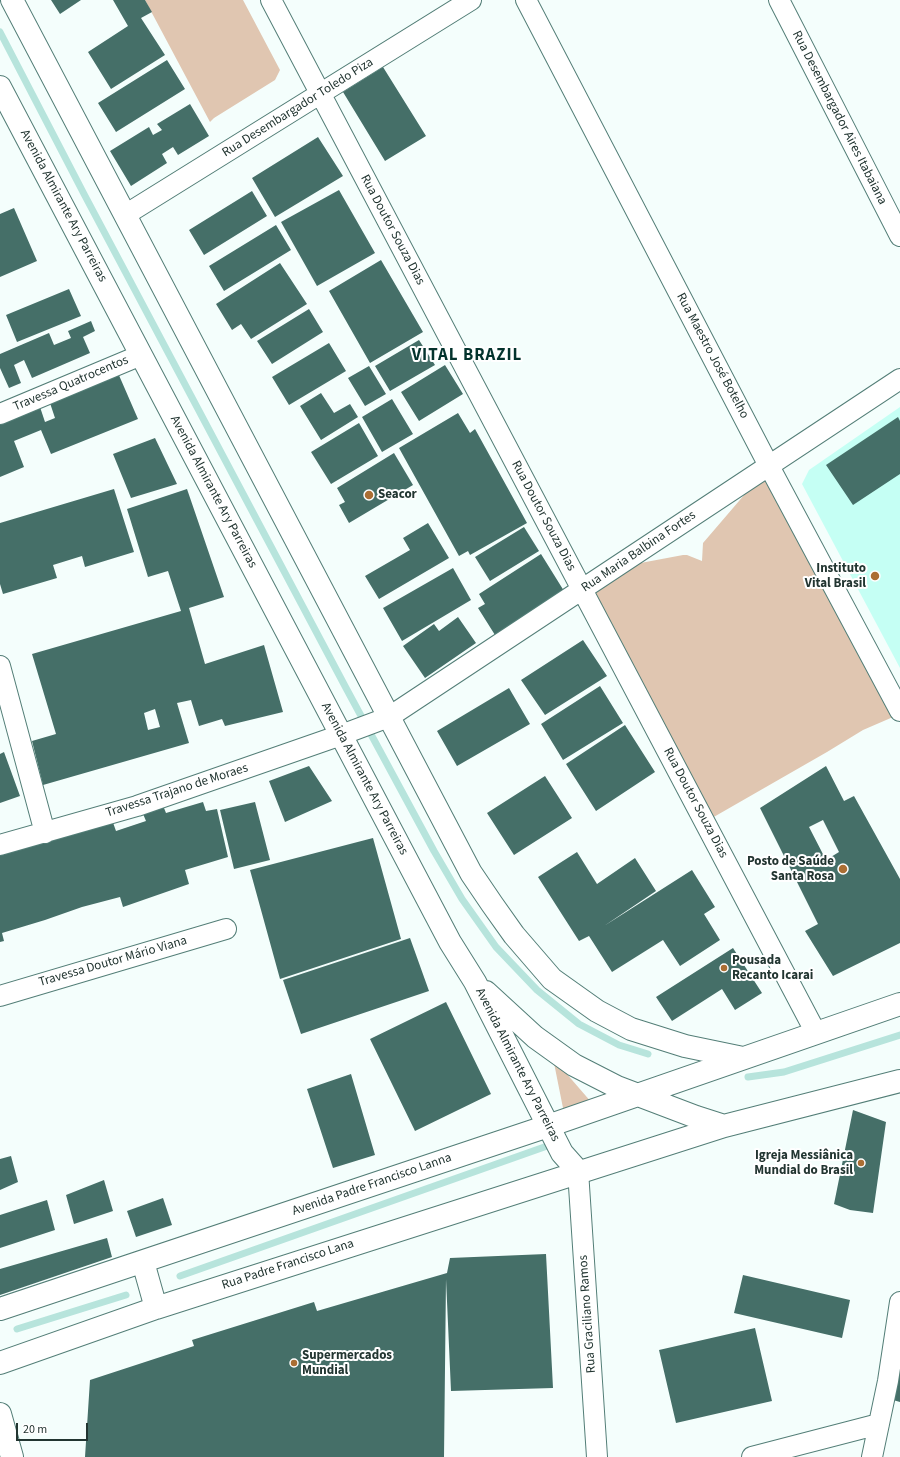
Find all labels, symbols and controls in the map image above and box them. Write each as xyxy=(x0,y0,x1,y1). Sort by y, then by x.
street label: Rua Desembargador Aires Itabaiana xyxy=(788,28,890,208)
street label: Rua Desembargador Toledo Piza xyxy=(220,55,376,161)
street label: Avenida Almirante Ary Parreiras xyxy=(16,127,110,285)
street label: Rua Doutor Souza Dias xyxy=(356,172,428,288)
street label: Rua Maestro José Botelho xyxy=(672,291,752,421)
district label: VITAL BRAZIL xyxy=(412,346,522,366)
street label: Travessa Quatrocentos xyxy=(11,353,131,415)
street label: Avenida Almirante Ary Parreiras xyxy=(166,413,260,571)
street label: Rua Doutor Souza Dias xyxy=(507,458,579,574)
place label: Seacor xyxy=(378,487,417,503)
marker: Seacor xyxy=(363,489,375,501)
street label: Rua Maria Balbina Fortes xyxy=(579,508,699,596)
place label: Instituto Vital Brasil xyxy=(805,561,866,592)
marker: Instituto Vital Brasil xyxy=(869,570,881,582)
street label: Avenida Almirante Ary Parreiras xyxy=(317,700,411,858)
street label: Rua Doutor Souza Dias xyxy=(659,745,731,861)
street label: Travessa Trajano de Moraes xyxy=(104,761,250,821)
place label: Posto de Saúde Santa Rosa xyxy=(747,854,834,885)
marker: Posto de Saúde Santa Rosa xyxy=(837,863,849,875)
street label: Travessa Doutor Mário Viana xyxy=(37,933,189,991)
place label: Pousada Recanto Icarai xyxy=(732,953,813,984)
marker: Pousada Recanto Icarai xyxy=(719,963,729,973)
street label: Avenida Almirante Ary Parreiras xyxy=(471,986,563,1144)
place label: Igreja Messiânica Mundial do Brasil xyxy=(754,1148,853,1179)
street label: Avenida Padre Francisco Lanna xyxy=(290,1150,454,1220)
marker: Igreja Messiânica Mundial do Brasil xyxy=(856,1158,866,1168)
street label: Rua Padre Francisco Lana xyxy=(220,1236,356,1294)
street label: Rua Graciliano Ramos xyxy=(576,1254,600,1374)
place label: Supermercados Mundial xyxy=(302,1348,392,1379)
marker: Supermercados Mundial xyxy=(289,1358,299,1368)
scale bar xyxy=(18,1415,90,1441)
text: 20 m xyxy=(23,1421,47,1438)

